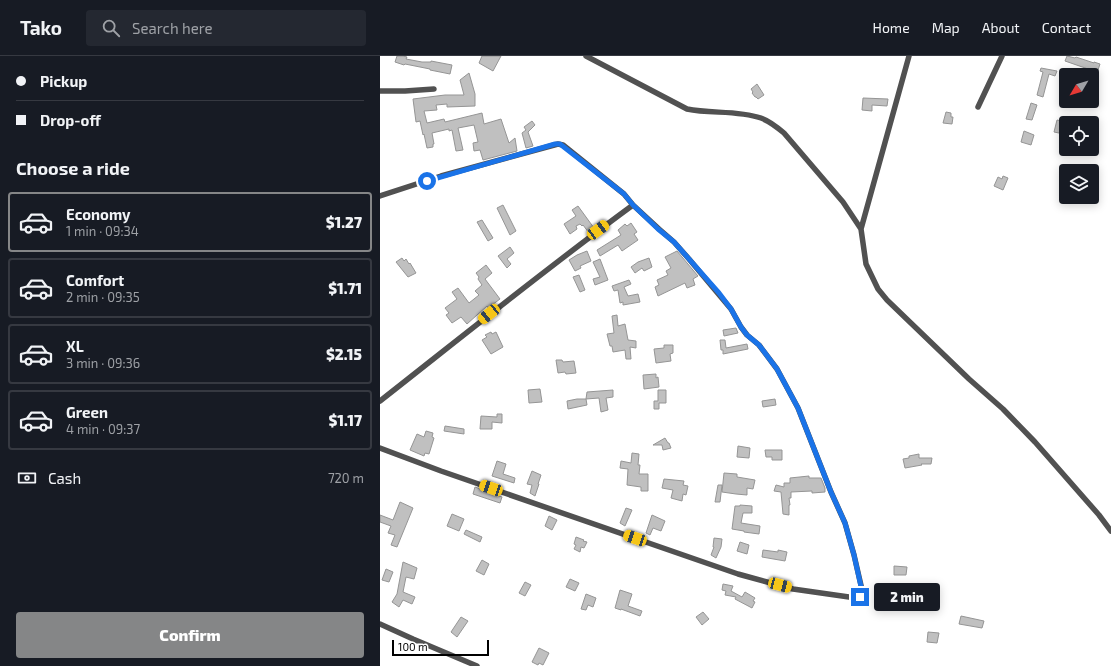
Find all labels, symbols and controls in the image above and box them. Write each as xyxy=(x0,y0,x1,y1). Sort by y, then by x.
search box xyxy=(86,10,366,46)
text: Tako xyxy=(20,16,62,39)
icon: search xyxy=(100,17,122,39)
text: Search here xyxy=(132,19,213,37)
text: Home xyxy=(873,19,910,36)
text: Map xyxy=(932,19,960,36)
text: About xyxy=(982,19,1020,36)
text: Contact xyxy=(1042,19,1091,36)
north arrow xyxy=(1059,68,1099,108)
map controls xyxy=(1059,68,1099,204)
text: Pickup xyxy=(40,72,87,90)
text: Drop-off xyxy=(40,111,101,129)
button: locate xyxy=(1059,116,1099,156)
text: Choose a ride xyxy=(16,157,130,179)
button: layers xyxy=(1059,164,1099,204)
route start xyxy=(418,172,436,190)
icon: car xyxy=(18,204,54,240)
text: Economy xyxy=(66,205,131,223)
text: $1.27 xyxy=(326,213,362,231)
car xyxy=(585,218,611,242)
text: 1 min · 09:34 xyxy=(66,223,139,239)
icon: car xyxy=(18,270,54,306)
text: Comfort xyxy=(66,271,124,289)
text: $1.71 xyxy=(328,279,362,297)
text: 2 min · 09:35 xyxy=(66,289,140,305)
car xyxy=(476,302,502,326)
icon: car xyxy=(18,336,54,372)
text: XL xyxy=(66,337,84,355)
text: $2.15 xyxy=(326,345,362,363)
text: 3 min · 09:36 xyxy=(66,355,140,371)
icon: car xyxy=(18,402,54,438)
text: Green xyxy=(66,403,108,421)
text: $1.17 xyxy=(328,411,362,429)
text: 4 min · 09:37 xyxy=(66,421,140,437)
icon: cash xyxy=(16,467,38,489)
text: Cash xyxy=(48,469,81,487)
text: 720 m xyxy=(328,470,364,486)
car xyxy=(478,478,504,498)
car xyxy=(622,528,648,548)
car xyxy=(767,576,793,594)
callout: 2 min xyxy=(874,583,940,611)
route end xyxy=(851,588,869,606)
text: 2 min xyxy=(890,589,924,605)
button: Confirm xyxy=(16,612,364,658)
scale bar xyxy=(392,638,489,657)
text: 100 m xyxy=(398,640,428,653)

